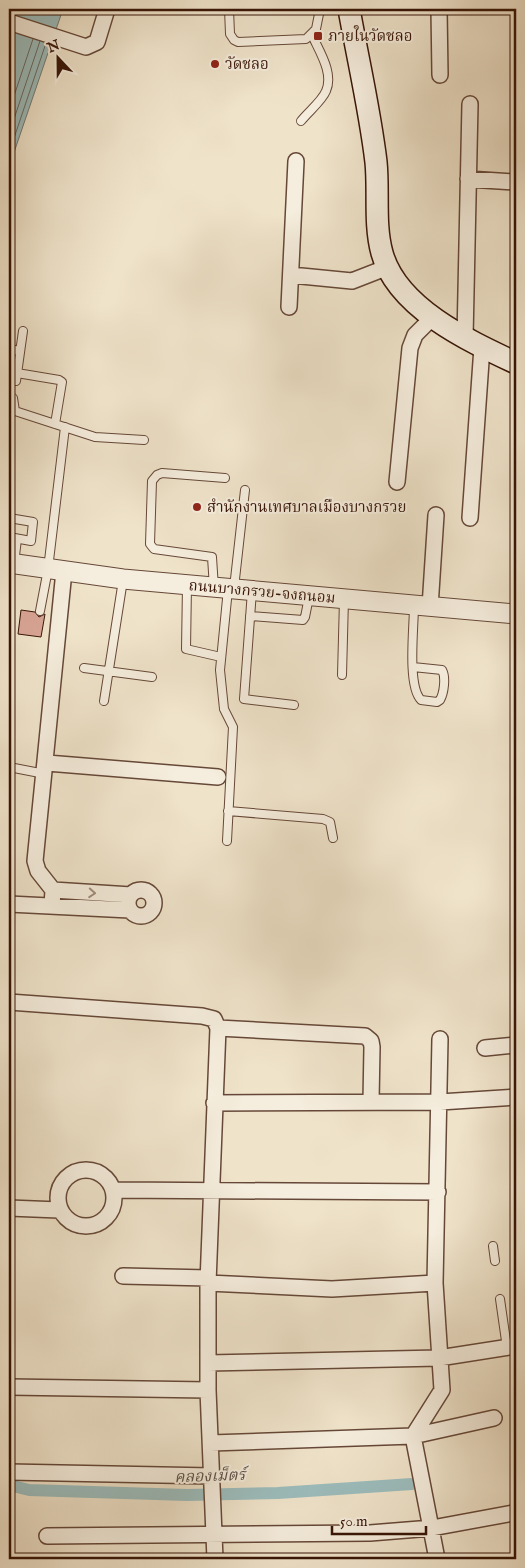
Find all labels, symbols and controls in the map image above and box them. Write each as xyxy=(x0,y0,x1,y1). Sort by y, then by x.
place label: ภายในวัดชลอ xyxy=(328,25,412,46)
marker: ภายในวัดชลอ xyxy=(312,30,324,42)
north arrow xyxy=(32,32,82,82)
text: N xyxy=(44,36,62,58)
place label: วัดชลอ xyxy=(225,55,269,74)
marker: วัดชลอ xyxy=(209,58,221,70)
place label: สำนักงานเทศบาลเมืองบางกรวย xyxy=(207,498,407,517)
marker: สำนักงานเทศบาลเมืองบางกรวย xyxy=(191,501,203,513)
street label: ถนนบางกรวย-จงถนอม xyxy=(188,576,336,608)
one-way arrow xyxy=(88,887,96,898)
water label: คลองเม็ตร์ xyxy=(174,1465,250,1488)
scale bar xyxy=(332,1503,426,1535)
text: 50 m xyxy=(340,1512,368,1531)

